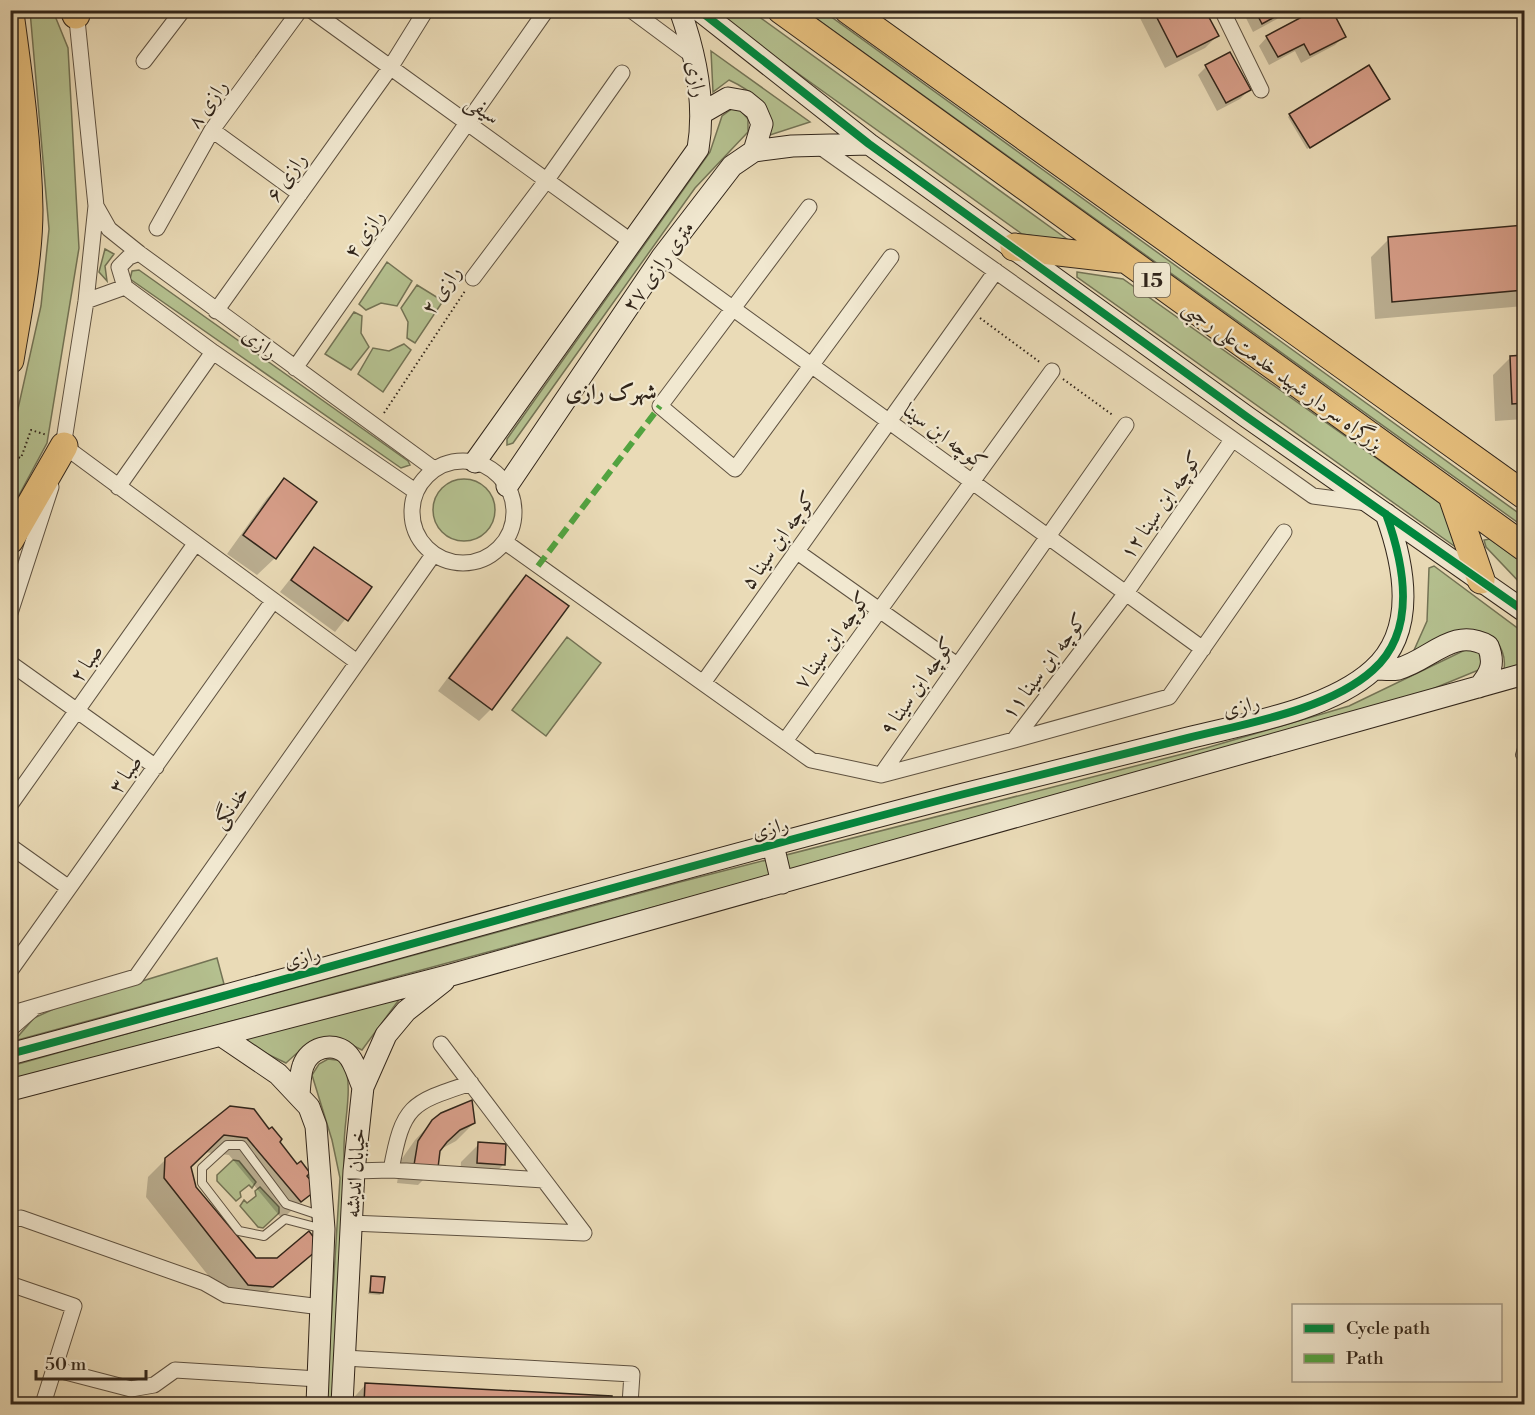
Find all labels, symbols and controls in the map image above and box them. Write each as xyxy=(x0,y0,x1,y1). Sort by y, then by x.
street label: رازی xyxy=(680,59,712,100)
street label: رازی ۸ xyxy=(182,75,234,134)
street label: سیفی xyxy=(460,89,505,132)
street label: رازی ۶ xyxy=(261,148,313,207)
street label: رازی ۴ xyxy=(339,205,391,264)
street label: ۲۷ متری رازی xyxy=(617,216,701,317)
street label: رازی ۲ xyxy=(416,261,468,320)
road number: 15 xyxy=(1134,263,1170,297)
street label: بزرگراه سردار شهید خدمت‌علی رجبی xyxy=(1175,293,1389,460)
street label: رازی xyxy=(237,322,282,365)
district label: شهرک رازی xyxy=(565,379,657,406)
street label: کوچه ابن سینا xyxy=(897,398,992,476)
street label: کوچه ابن سینا ۱۲ xyxy=(1115,446,1209,565)
street label: کوچه ابن سینا ۵ xyxy=(735,486,822,595)
street label: کوچه ابن سینا ۷ xyxy=(789,587,877,694)
street label: کوچه ابن سینا ۱۱ xyxy=(996,608,1093,725)
street label: کوچه ابن سینا ۹ xyxy=(874,632,961,741)
street label: صبا ۲ xyxy=(64,639,109,688)
street label: رازی xyxy=(1220,690,1263,724)
street label: صبا ۳ xyxy=(103,750,148,799)
street label: خدنگی xyxy=(206,780,255,834)
street label: رازی xyxy=(749,812,792,846)
street label: رازی xyxy=(281,941,324,975)
street label: خیابان اندیشه xyxy=(340,1127,372,1219)
legend xyxy=(1292,1304,1502,1382)
text: Cycle path xyxy=(1346,1317,1430,1340)
scale bar xyxy=(36,1343,146,1381)
text: Path xyxy=(1346,1347,1384,1370)
text: 50 m xyxy=(45,1353,87,1376)

